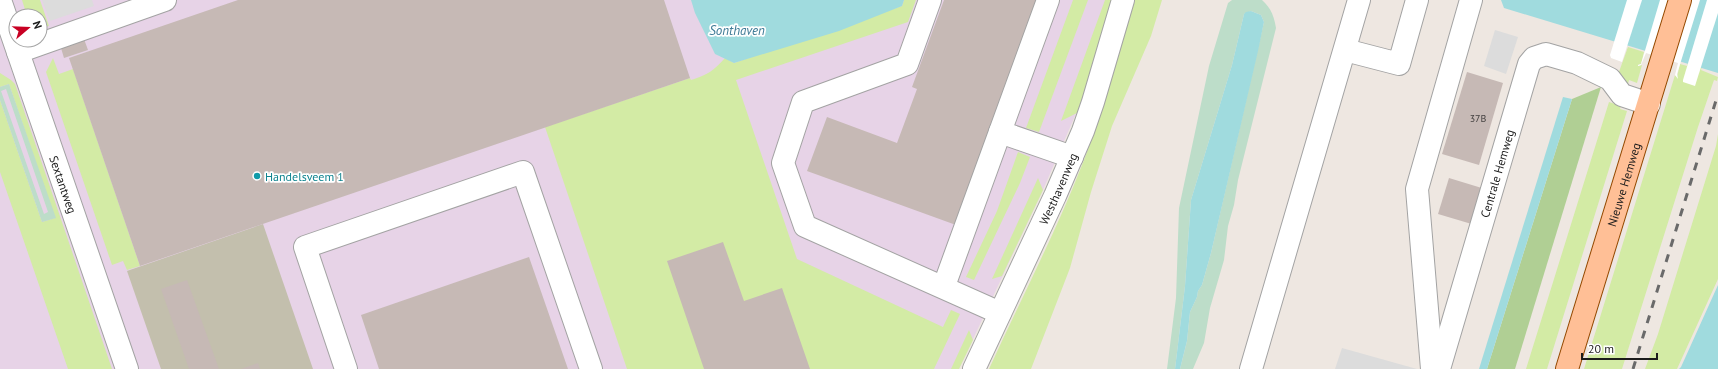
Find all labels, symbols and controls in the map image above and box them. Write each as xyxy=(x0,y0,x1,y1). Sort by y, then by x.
north arrow xyxy=(8,8,48,48)
text: N xyxy=(30,19,45,30)
water label: Sonthaven xyxy=(709,22,765,39)
house number: 37B xyxy=(1470,112,1487,125)
street label: Centrale Hemweg xyxy=(1477,128,1517,219)
street label: Nieuwe Hemweg xyxy=(1604,141,1643,228)
street label: Westhavenweg xyxy=(1035,150,1080,227)
street label: Sextantweg xyxy=(47,153,80,215)
place label: Handelsveem 1 xyxy=(265,169,344,184)
marker: Handelsveem 1 xyxy=(252,171,262,181)
scale bar xyxy=(1582,335,1657,361)
text: 20 m xyxy=(1588,341,1614,356)

